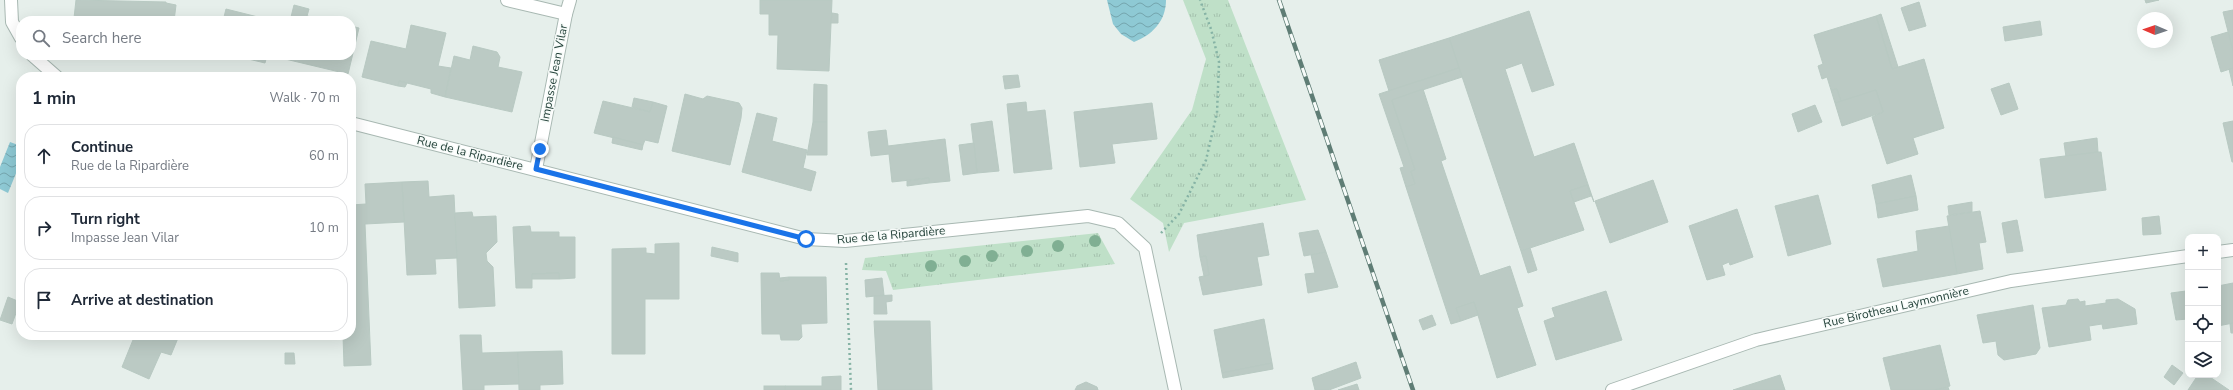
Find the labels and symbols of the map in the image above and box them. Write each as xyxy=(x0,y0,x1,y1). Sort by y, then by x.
north arrow xyxy=(2137,12,2173,48)
street label: Impasse Jean Vilar xyxy=(537,22,571,123)
street label: Rue de la Ripardière xyxy=(415,132,525,174)
route end xyxy=(531,140,549,158)
street label: Rue de la Ripardière xyxy=(836,222,946,248)
route start xyxy=(797,230,815,248)
street label: Rue Birotheau Laymonnière xyxy=(1822,282,1970,332)

